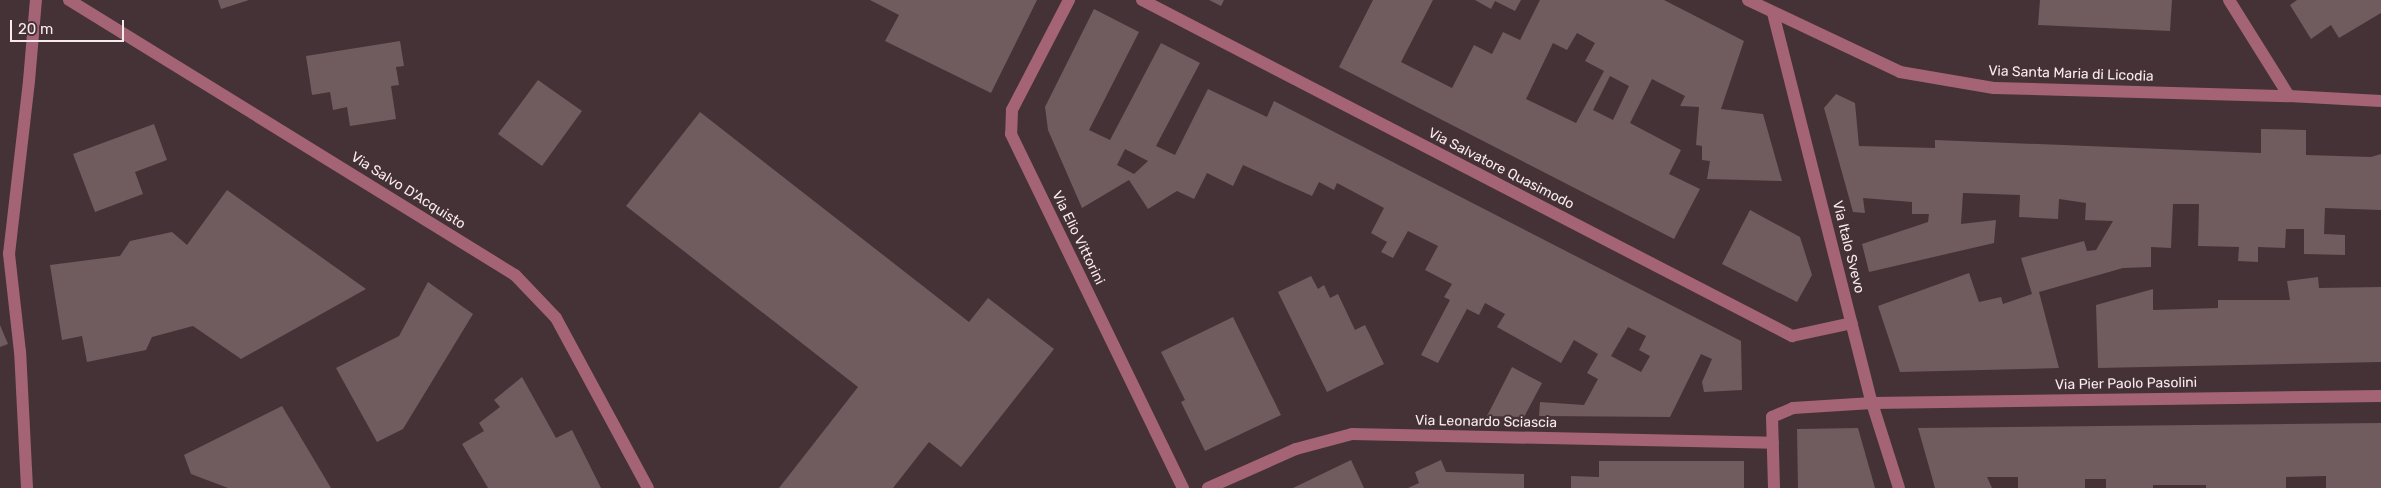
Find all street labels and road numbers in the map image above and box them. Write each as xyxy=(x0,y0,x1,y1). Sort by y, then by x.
street label: Via Santa Maria di Licodia xyxy=(1988,63,2154,85)
street label: Via Salvatore Quasimodo xyxy=(1425,125,1577,213)
street label: Via Salvo D'Acquisto xyxy=(348,149,468,233)
street label: Via Elio Vittorini xyxy=(1048,188,1108,288)
street label: Via Italo Svevo xyxy=(1828,199,1868,295)
street label: Via Pier Paolo Pasolini xyxy=(2055,374,2197,394)
street label: Via Leonardo Sciascia xyxy=(1415,412,1557,432)

